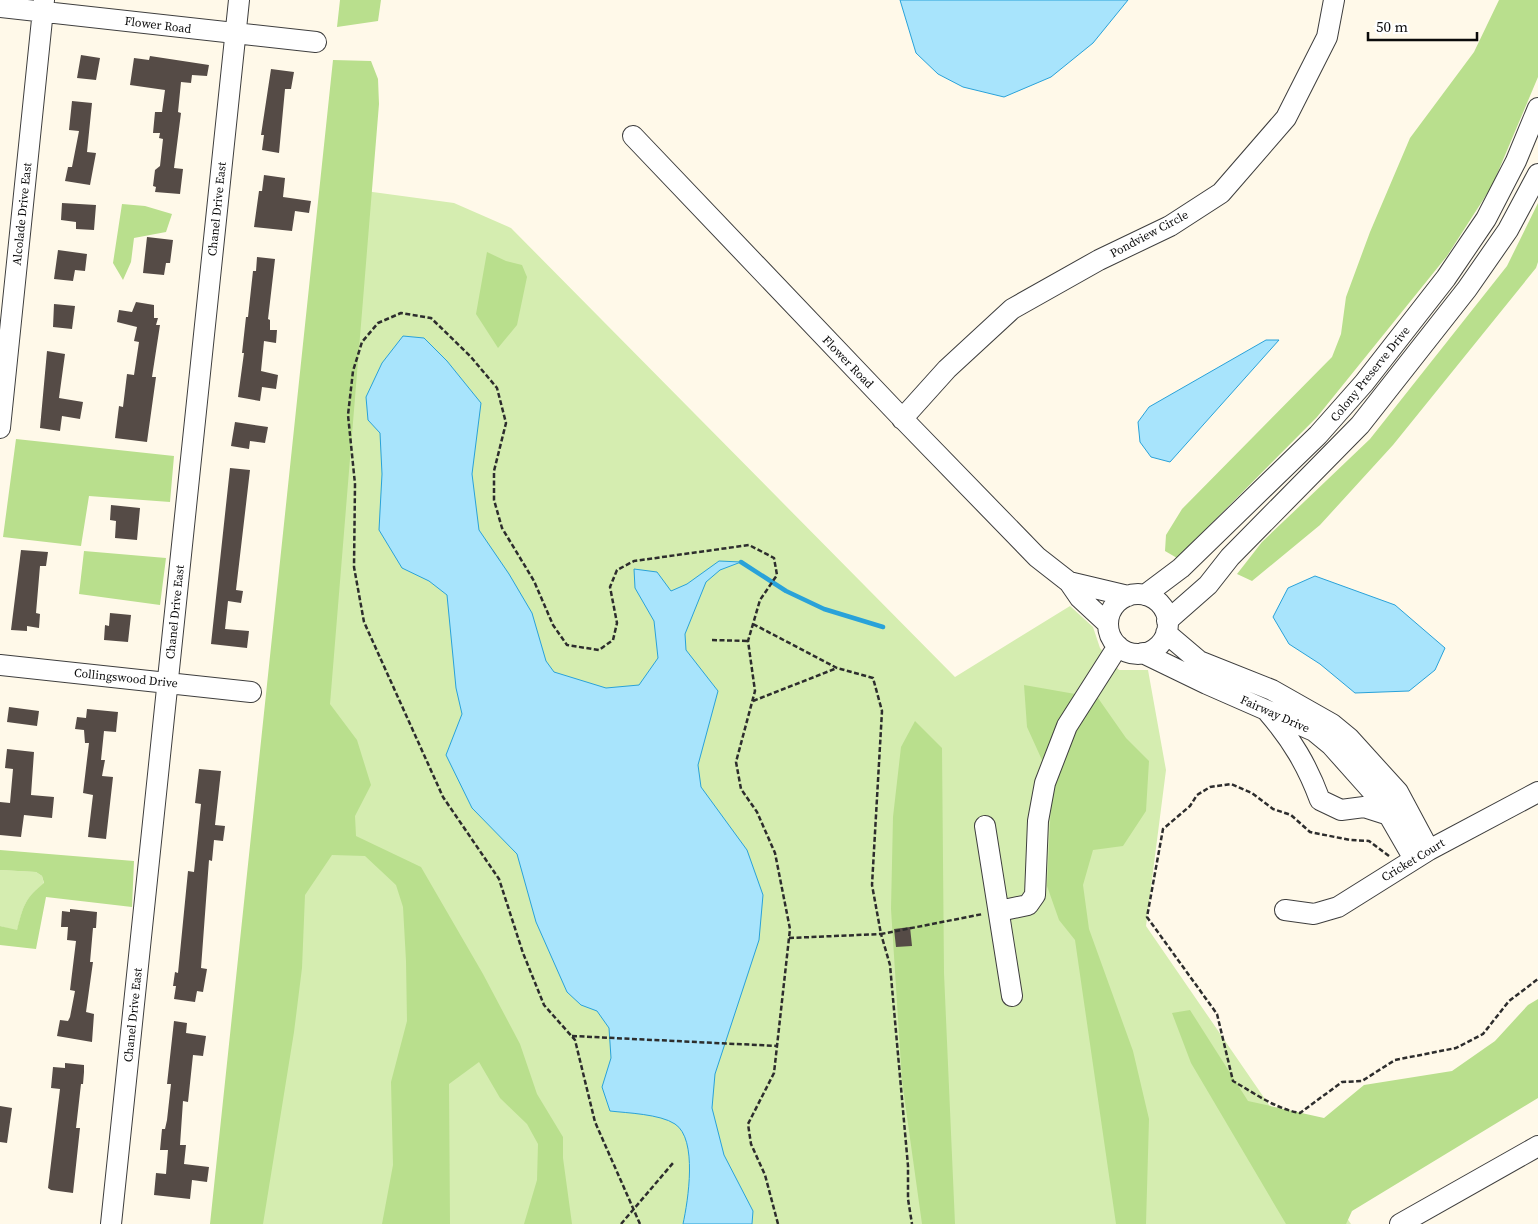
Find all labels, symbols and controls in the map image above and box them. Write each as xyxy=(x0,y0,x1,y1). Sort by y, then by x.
scale bar xyxy=(1368,10,1477,42)
street label: Flower Road xyxy=(124,13,193,37)
text: 50 m xyxy=(1376,16,1408,37)
street label: Chanel Drive East xyxy=(204,161,230,257)
street label: Alcolade Drive East xyxy=(9,162,35,266)
street label: Pondview Circle xyxy=(1107,207,1191,261)
street label: Colony Preserve Drive xyxy=(1327,323,1413,425)
street label: Flower Road xyxy=(819,332,877,392)
street label: Chanel Drive East xyxy=(162,564,188,660)
street label: Collingswood Drive xyxy=(73,665,179,691)
street label: Fairway Drive xyxy=(1238,692,1312,736)
street label: Cricket Court xyxy=(1378,835,1448,885)
street label: Chanel Drive East xyxy=(120,967,146,1063)

